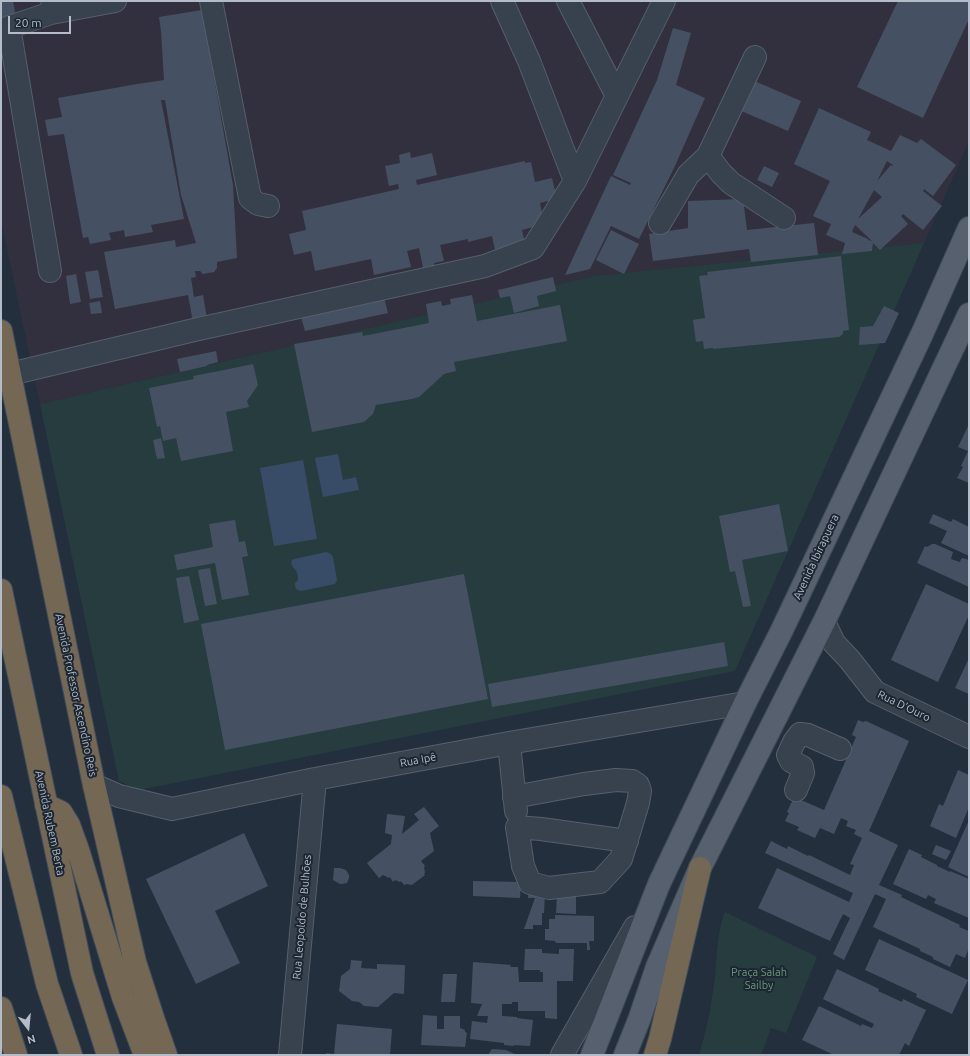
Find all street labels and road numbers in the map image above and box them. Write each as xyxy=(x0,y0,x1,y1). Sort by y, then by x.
street label: Avenida Ibirapuera xyxy=(791,512,841,602)
street label: Avenida Professor Ascendino Reis xyxy=(52,612,100,778)
street label: Rua D'Ouro xyxy=(876,688,932,724)
street label: Rua Ipê xyxy=(399,750,437,770)
street label: Avenida Rubem Berta xyxy=(32,769,68,877)
street label: Rua Leopoldo de Bulhões xyxy=(290,854,314,980)

